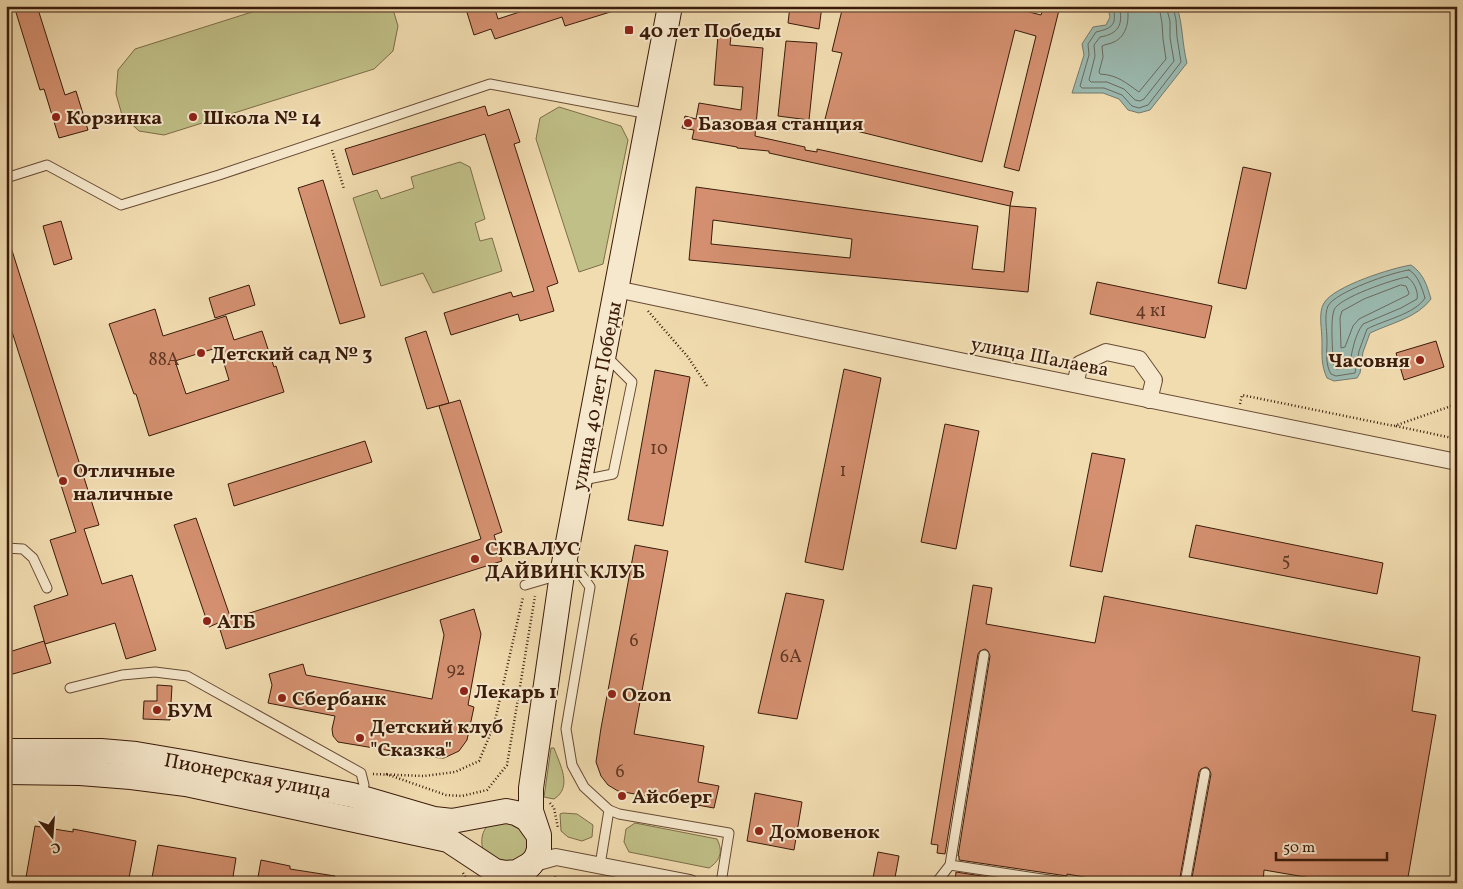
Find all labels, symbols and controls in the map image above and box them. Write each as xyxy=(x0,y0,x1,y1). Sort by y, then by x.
place label: 40 лет Победы xyxy=(639,18,781,46)
marker: 40 лет Победы xyxy=(623,24,635,36)
place label: Корзинка xyxy=(66,105,162,133)
place label: Школа № 14 xyxy=(203,105,321,133)
marker: Корзинка xyxy=(50,111,62,123)
marker: Школа № 14 xyxy=(187,111,199,123)
place label: Базовая станция xyxy=(698,111,863,139)
marker: Базовая станция xyxy=(682,117,694,129)
street label: улица 40 лет Победы xyxy=(566,299,630,494)
house number: 4 к1 xyxy=(1136,299,1166,324)
street label: улица Шалаева xyxy=(968,331,1111,385)
place label: Детский сад № 3 xyxy=(211,341,372,369)
marker: Детский сад № 3 xyxy=(195,347,207,359)
house number: 88А xyxy=(149,348,180,373)
place label: Часовня xyxy=(1328,348,1410,376)
marker: Часовня xyxy=(1414,354,1426,366)
house number: 10 xyxy=(650,437,668,462)
place label: Отличные наличные xyxy=(73,458,175,509)
house number: 1 xyxy=(840,459,846,484)
marker: Отличные наличные xyxy=(57,475,69,487)
place label: СКВАЛУС ДАЙВИНГ КЛУБ xyxy=(485,536,645,587)
house number: 5 xyxy=(1282,549,1290,574)
marker: СКВАЛУС ДАЙВИНГ КЛУБ xyxy=(469,553,481,565)
place label: АТБ xyxy=(217,609,256,637)
marker: АТБ xyxy=(201,615,213,627)
house number: 6 xyxy=(629,629,639,654)
house number: 6А xyxy=(780,645,802,670)
house number: 92 xyxy=(446,658,466,683)
place label: Лекарь 1 xyxy=(474,679,557,707)
place label: Ozon xyxy=(622,682,672,710)
marker: Лекарь 1 xyxy=(458,685,470,697)
place label: Сбербанк xyxy=(292,686,386,714)
marker: Ozon xyxy=(606,688,618,700)
marker: Сбербанк xyxy=(276,692,288,704)
place label: БУМ xyxy=(167,698,212,726)
marker: БУМ xyxy=(151,704,163,716)
place label: Детский клуб "Сказка" xyxy=(370,714,503,765)
marker: Детский клуб "Сказка" xyxy=(354,732,366,744)
street label: Пионерская улица xyxy=(162,747,334,807)
house number: 6 xyxy=(615,760,625,785)
place label: Айсберг xyxy=(632,784,712,812)
marker: Айсберг xyxy=(616,790,628,802)
north arrow xyxy=(28,812,78,862)
place label: Домовенок xyxy=(769,819,880,847)
marker: Домовенок xyxy=(753,825,765,837)
scale bar xyxy=(1276,829,1387,861)
text: С xyxy=(48,837,62,857)
text: 50 m xyxy=(1283,838,1315,859)

